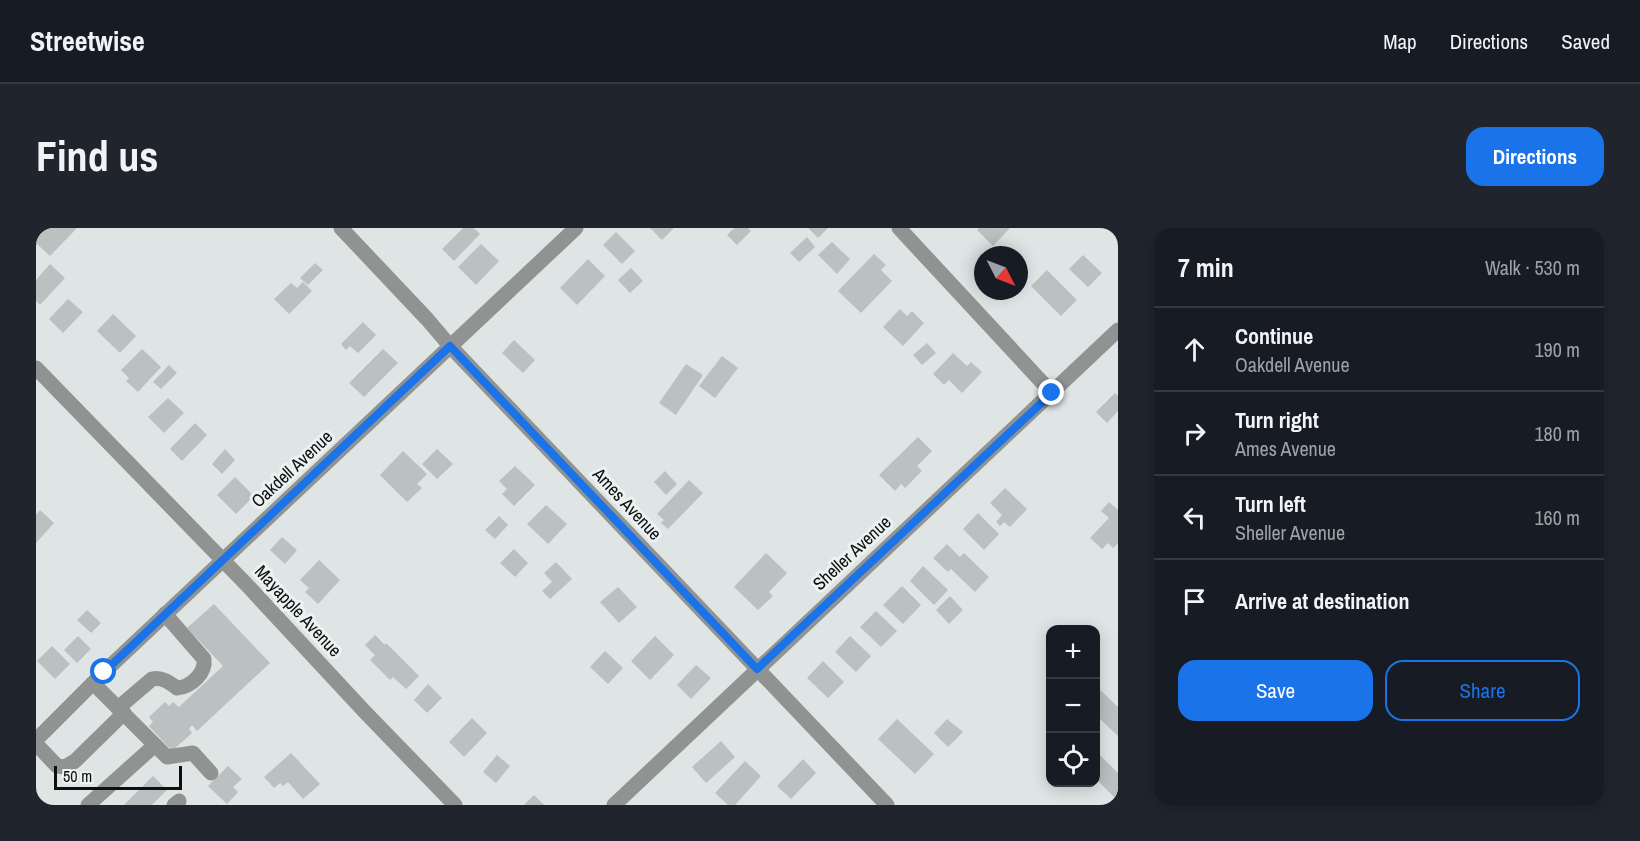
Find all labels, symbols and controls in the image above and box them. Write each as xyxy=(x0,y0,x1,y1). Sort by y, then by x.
text: Streetwise xyxy=(30,22,145,60)
text: Map xyxy=(1383,27,1417,56)
text: Directions xyxy=(1450,27,1528,56)
text: Saved xyxy=(1561,27,1610,56)
button: Directions xyxy=(1466,127,1604,186)
text: Find us xyxy=(36,128,158,184)
north arrow xyxy=(974,246,1028,300)
text: 7 min xyxy=(1178,250,1234,285)
text: Walk · 530 m xyxy=(1485,254,1580,281)
text: Continue xyxy=(1235,321,1313,351)
icon: ahead xyxy=(1178,333,1211,366)
text: 190 m xyxy=(1534,336,1580,363)
text: Oakdell Avenue xyxy=(1235,351,1350,378)
route end xyxy=(1038,379,1064,405)
text: Turn right xyxy=(1235,405,1319,435)
icon: right xyxy=(1178,417,1211,450)
text: 180 m xyxy=(1534,420,1580,447)
street label: Oakdell Avenue xyxy=(245,424,338,513)
text: Ames Avenue xyxy=(1235,435,1336,462)
street label: Ames Avenue xyxy=(587,461,667,545)
text: Turn left xyxy=(1235,489,1306,519)
icon: left xyxy=(1178,501,1211,534)
text: 160 m xyxy=(1534,504,1580,531)
street label: Sheller Avenue xyxy=(807,510,896,596)
text: Sheller Avenue xyxy=(1235,519,1345,546)
street label: Mayapple Avenue xyxy=(249,559,347,662)
icon: arrive xyxy=(1178,585,1211,618)
text: Arrive at destination xyxy=(1235,586,1409,616)
map controls xyxy=(1046,625,1100,787)
button: + xyxy=(1046,625,1100,679)
route start xyxy=(90,658,116,684)
button: Save xyxy=(1178,660,1373,721)
button: Share xyxy=(1385,660,1580,721)
button: − xyxy=(1046,679,1100,733)
button: locate xyxy=(1046,733,1100,787)
scale bar xyxy=(54,763,182,790)
text: 50 m xyxy=(63,765,92,787)

